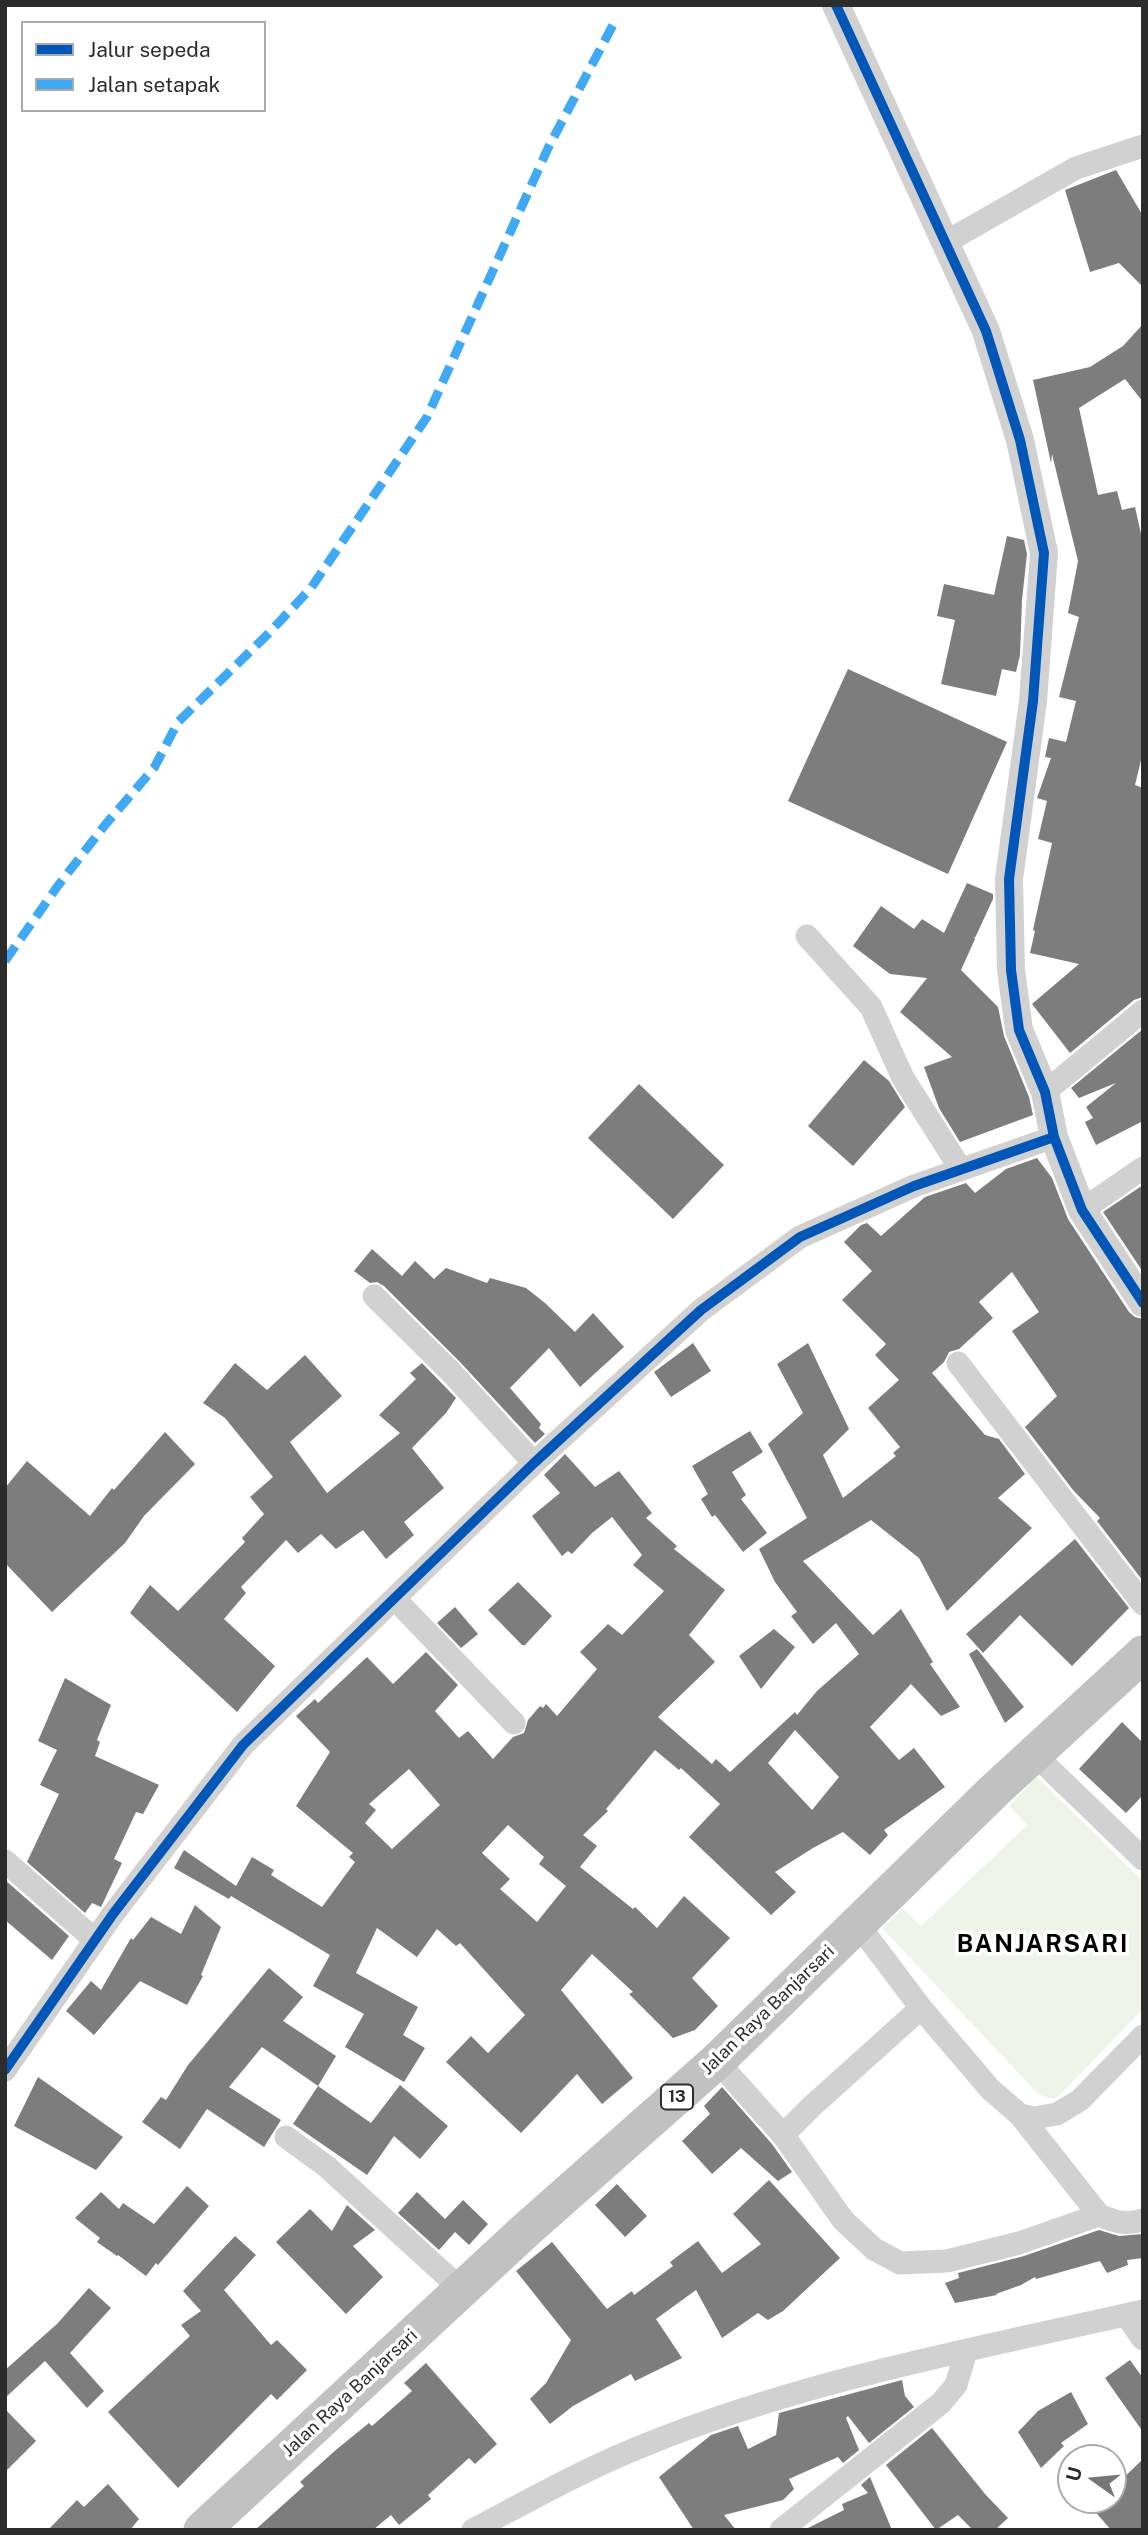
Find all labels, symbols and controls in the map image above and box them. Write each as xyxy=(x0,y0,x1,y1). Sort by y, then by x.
legend xyxy=(21,21,266,112)
text: Jalur sepeda xyxy=(88,37,211,62)
text: Jalan setapak xyxy=(88,72,220,97)
district label: BANJARSARI xyxy=(958,1931,1128,1959)
street label: Jalan Raya Banjarsari xyxy=(697,1941,839,2079)
road number: 13 xyxy=(661,2084,693,2110)
street label: Jalan Raya Banjarsari xyxy=(278,2325,422,2461)
north arrow xyxy=(1057,2444,1127,2514)
text: U xyxy=(1061,2465,1086,2484)

